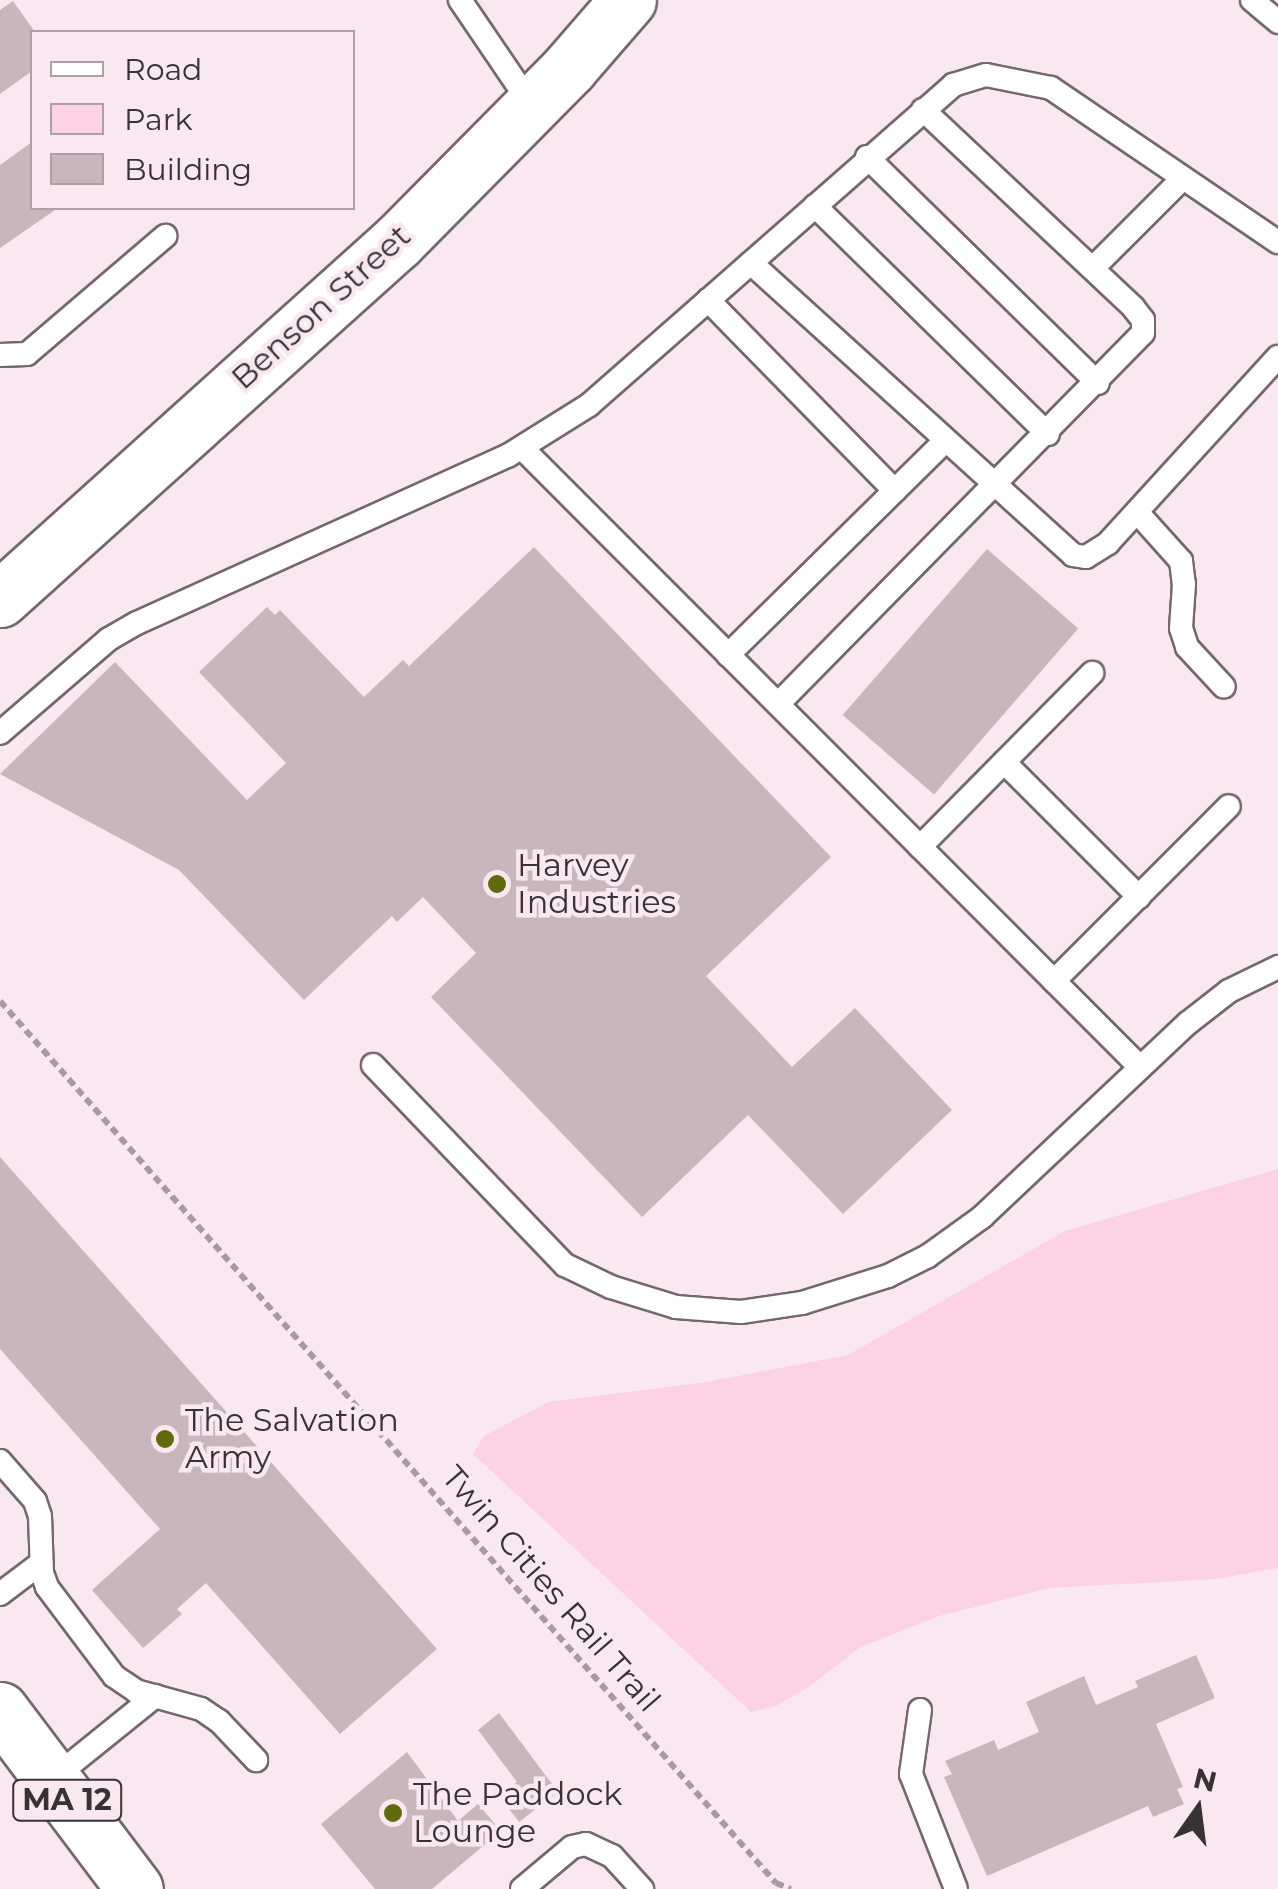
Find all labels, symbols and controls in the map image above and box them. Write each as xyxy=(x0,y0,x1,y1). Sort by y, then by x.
legend xyxy=(30,30,355,210)
text: Road xyxy=(124,51,202,88)
text: Park xyxy=(124,101,193,138)
text: Building xyxy=(124,151,252,188)
street label: Benson Street xyxy=(224,217,418,397)
place label: Harvey Industries xyxy=(517,847,676,922)
marker: Harvey Industries xyxy=(486,873,508,895)
place label: The Salvation Army xyxy=(185,1402,399,1477)
marker: The Salvation Army xyxy=(154,1428,176,1450)
street label: Twin Cities Rail Trail xyxy=(434,1458,668,1720)
north arrow xyxy=(1148,1759,1248,1859)
text: N xyxy=(1190,1761,1220,1799)
road number: MA 12 xyxy=(12,1775,122,1825)
place label: The Paddock Lounge xyxy=(413,1776,622,1851)
marker: The Paddock Lounge xyxy=(382,1802,404,1824)

